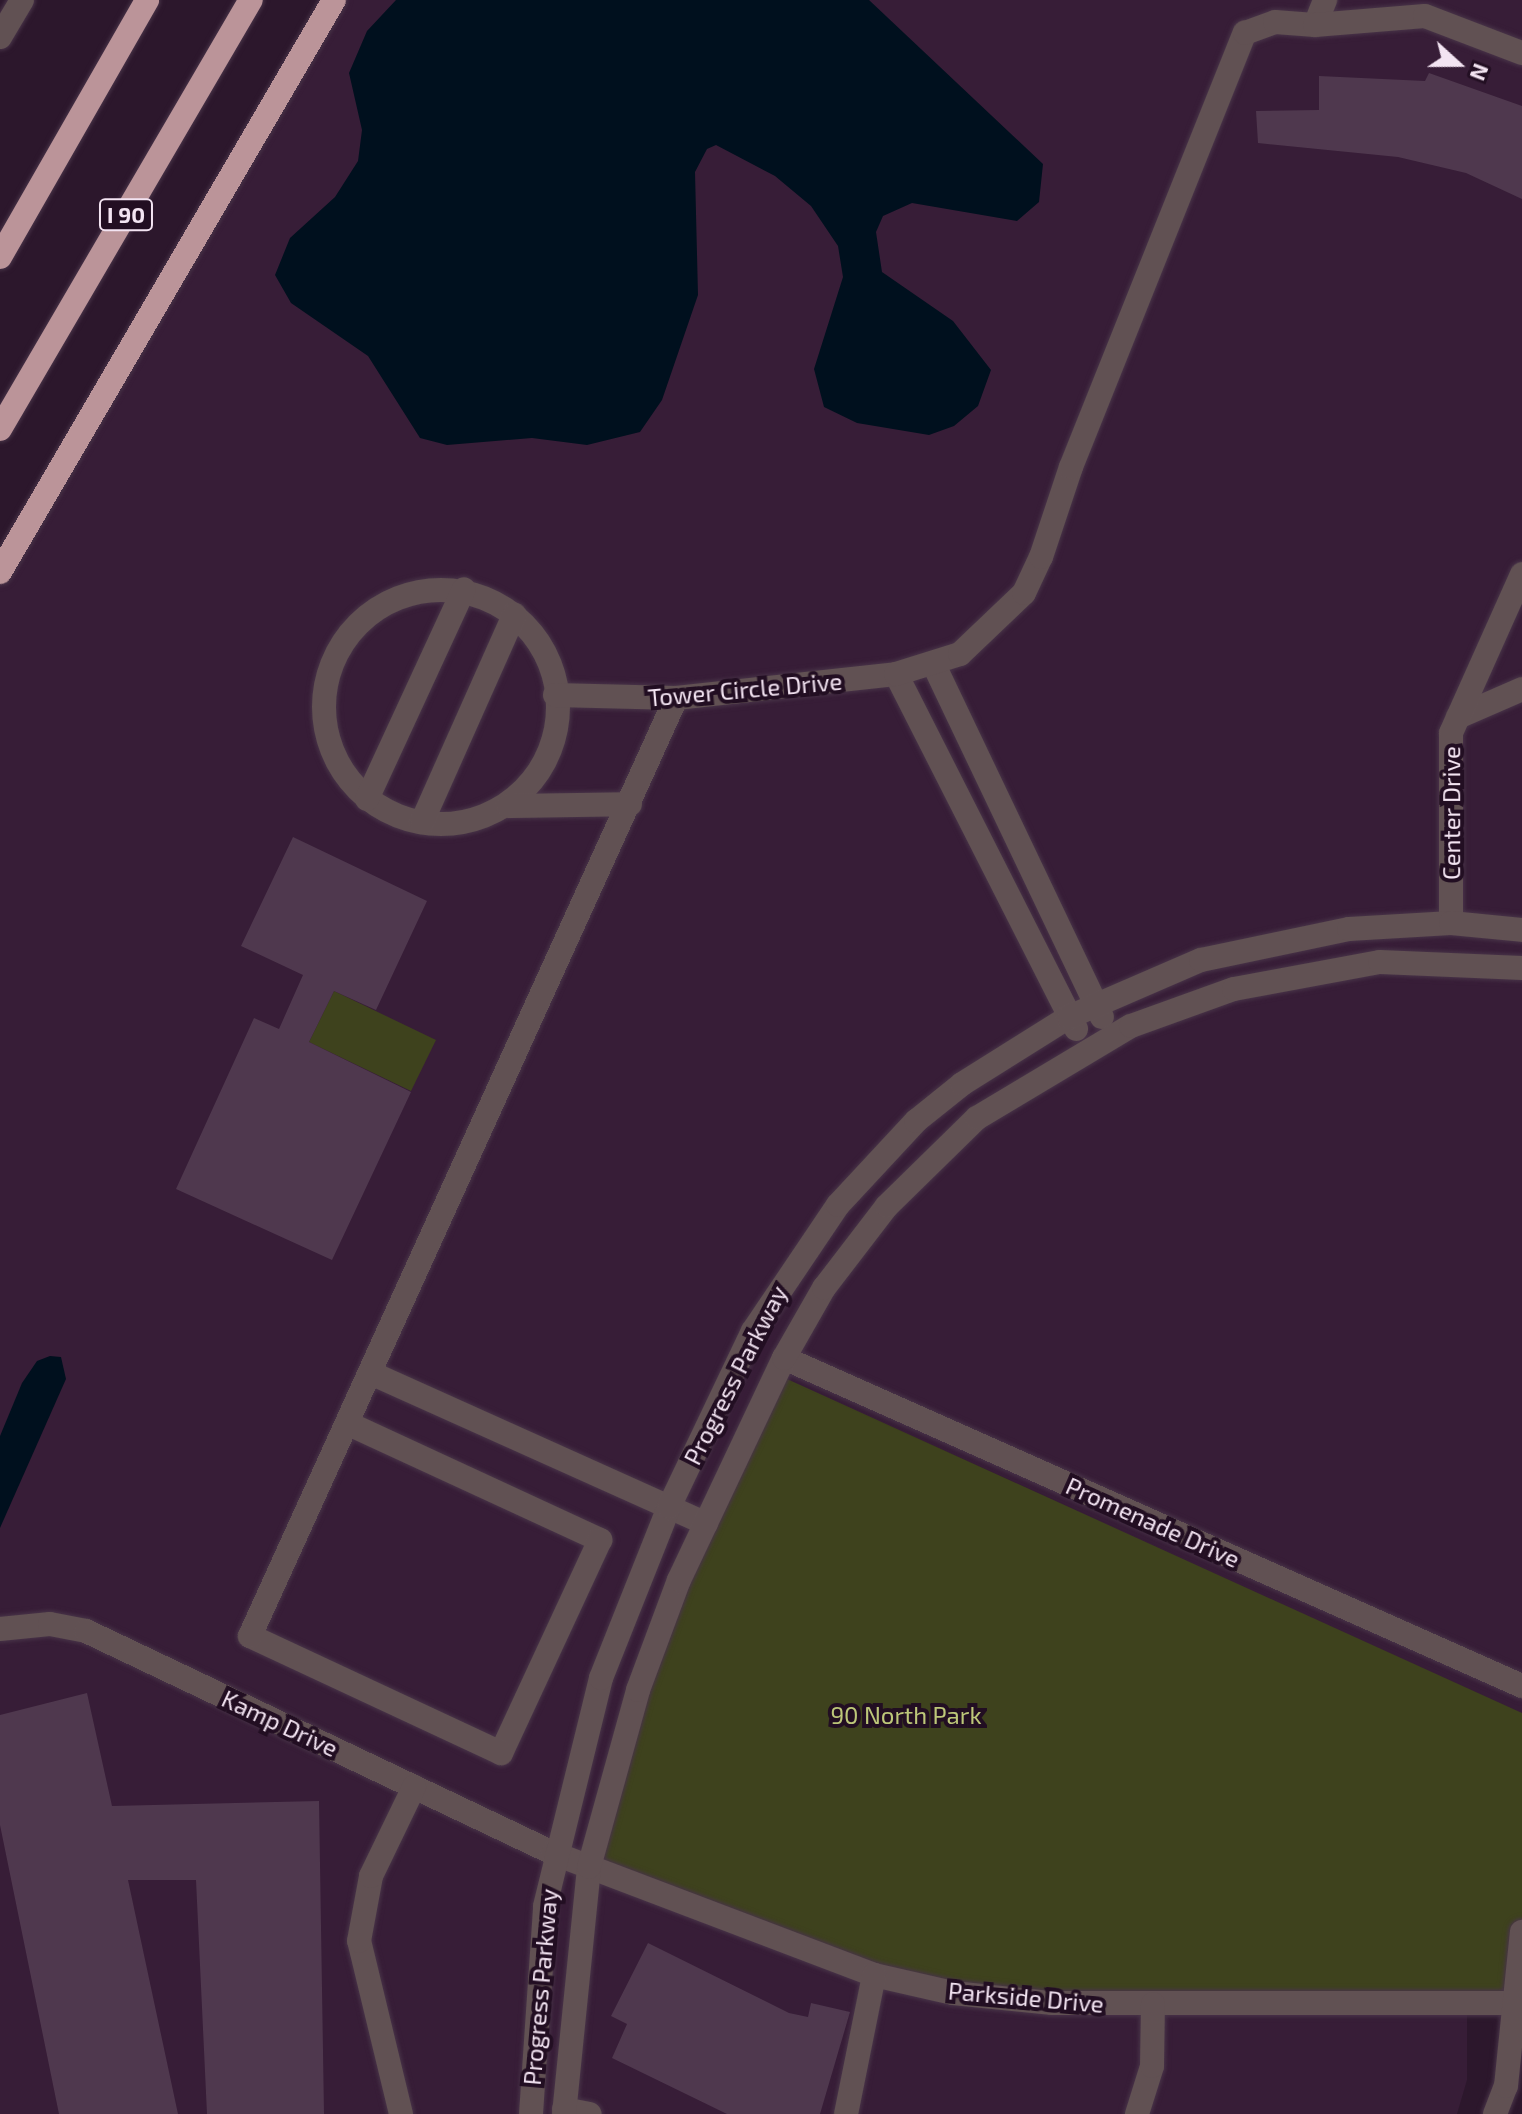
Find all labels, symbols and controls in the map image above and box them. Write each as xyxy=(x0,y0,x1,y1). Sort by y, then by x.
north arrow xyxy=(1418,24,1498,104)
text: N xyxy=(1465,61,1495,85)
road number: I 90 xyxy=(98,197,154,233)
street label: Tower Circle Drive xyxy=(646,666,844,712)
street label: Center Drive xyxy=(1437,746,1465,880)
street label: Progress Parkway xyxy=(677,1281,793,1469)
street label: Promenade Drive xyxy=(1062,1471,1244,1573)
street label: Kamp Drive xyxy=(217,1684,343,1762)
park label: 90 North Park xyxy=(830,1701,982,1729)
street label: Progress Parkway xyxy=(517,1888,563,2086)
street label: Parkside Drive xyxy=(947,1976,1105,2018)

